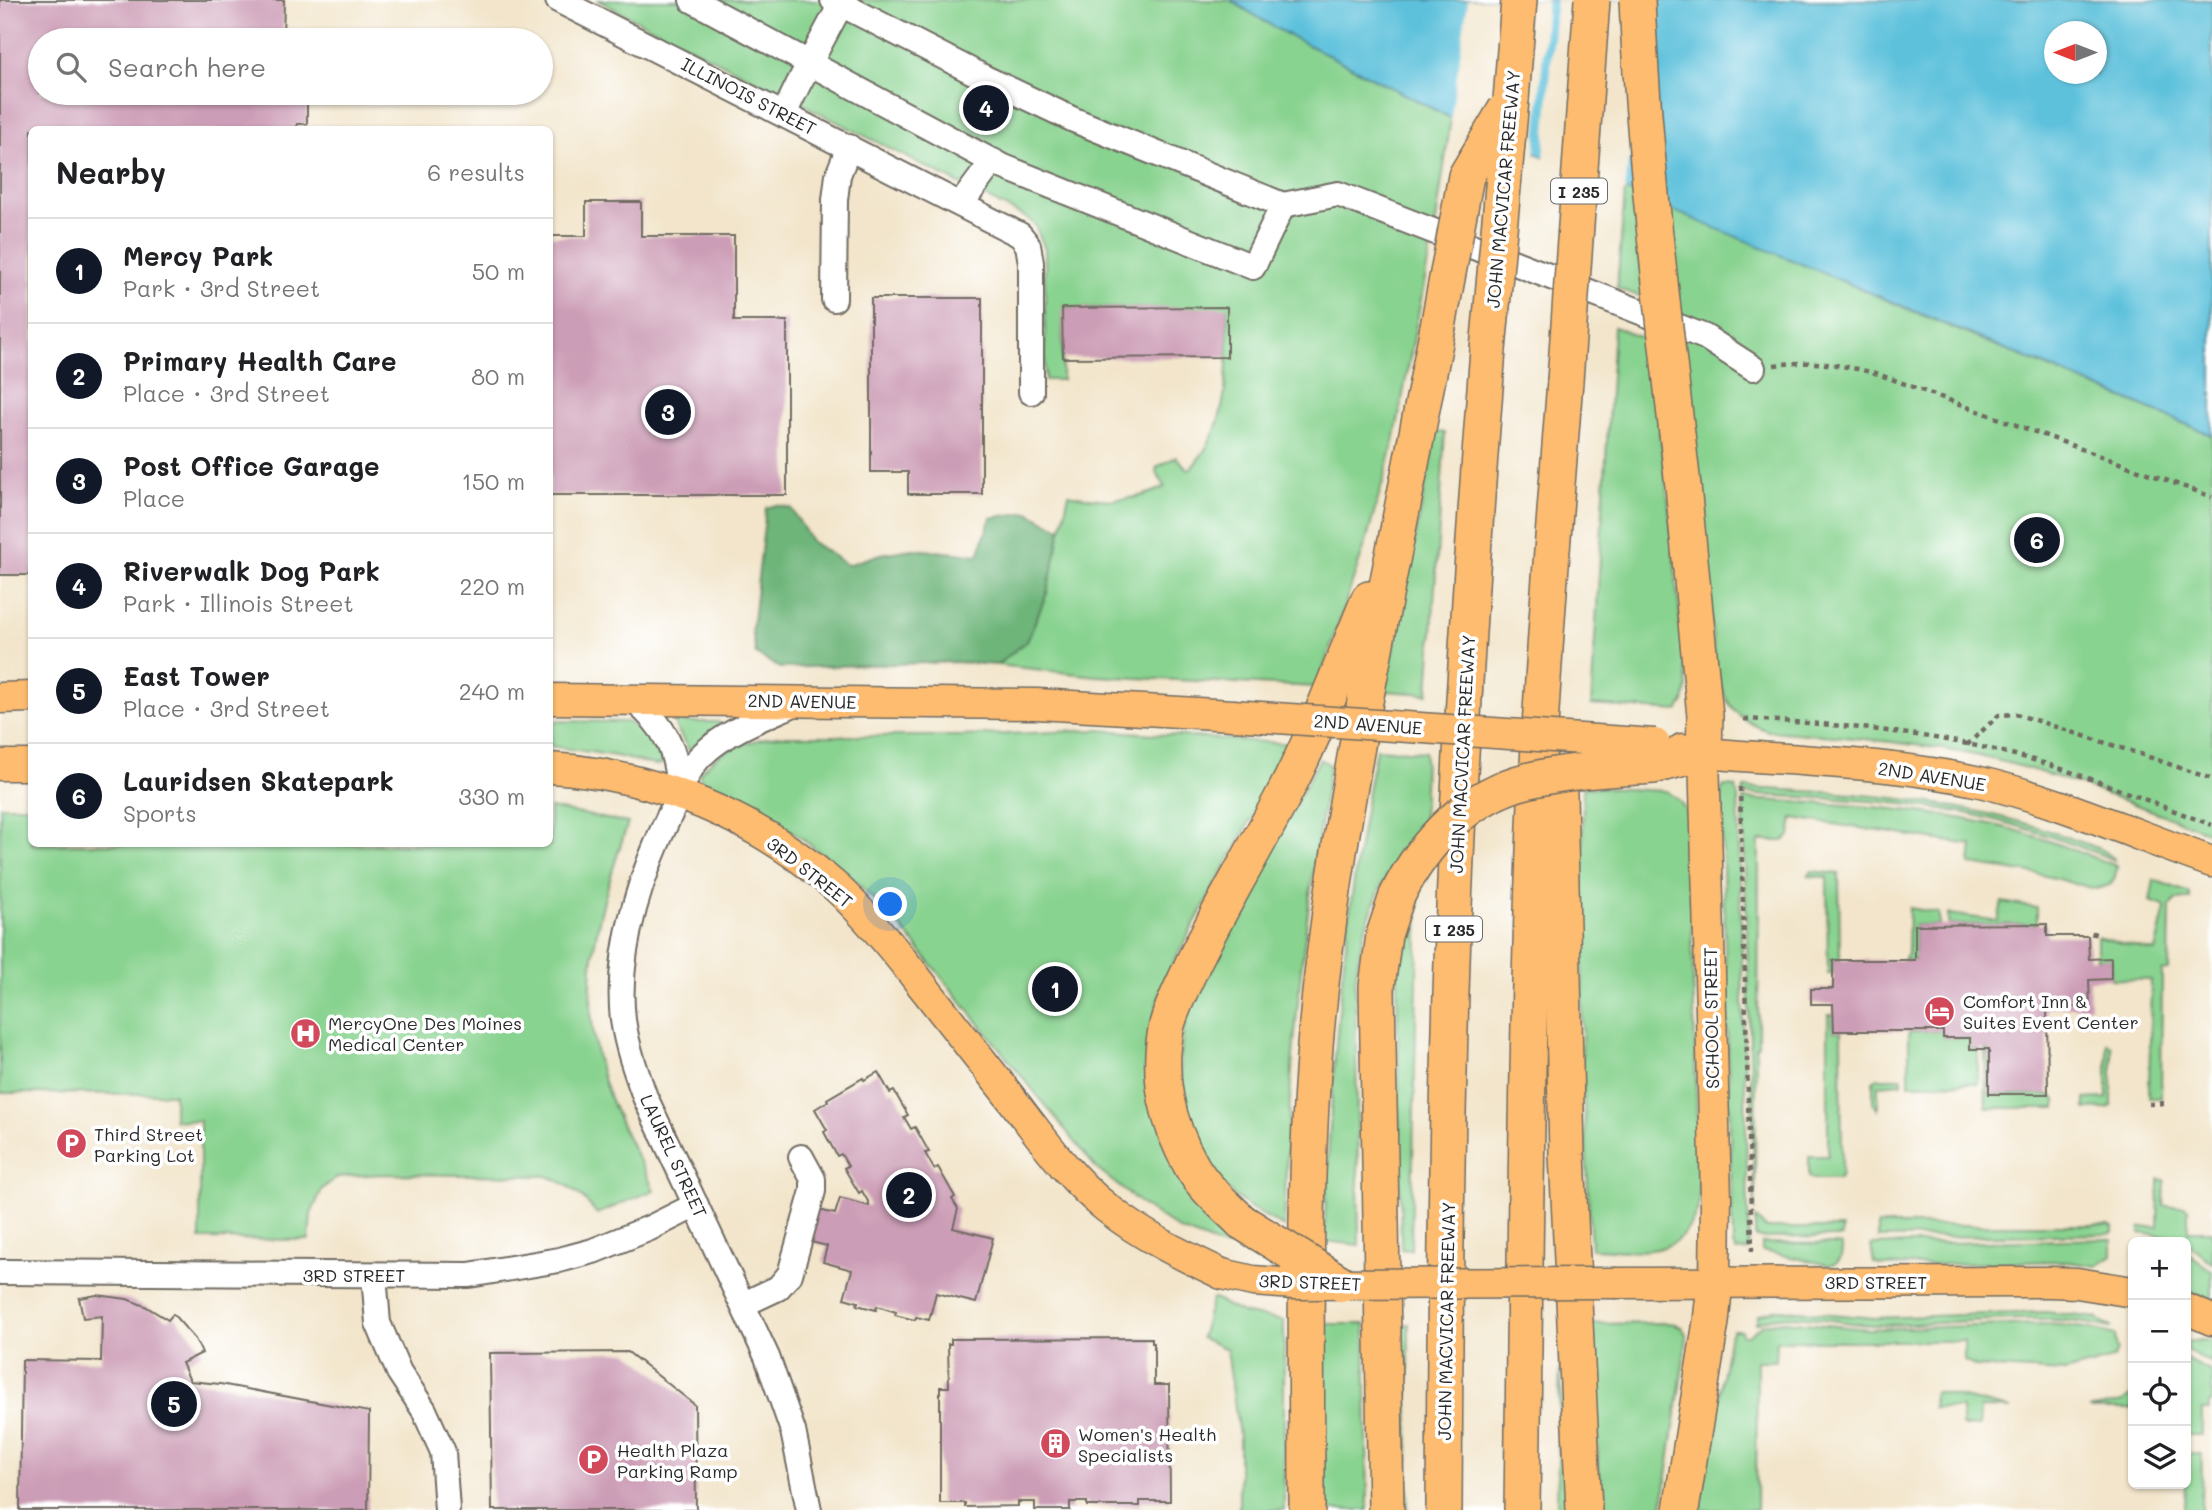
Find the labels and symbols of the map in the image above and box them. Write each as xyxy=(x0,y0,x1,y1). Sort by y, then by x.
north arrow xyxy=(2044,21,2107,84)
street label: ILLINOIS STREET xyxy=(677,52,821,140)
street label: JOHN MACVICAR FREEWAY xyxy=(1481,69,1525,309)
pin: 4 xyxy=(963,82,1009,134)
road number: I 235 xyxy=(1551,178,1607,204)
pin: 3 xyxy=(645,386,691,438)
pin: 6 xyxy=(2014,514,2060,566)
street label: JOHN MACVICAR FREEWAY xyxy=(1444,634,1480,874)
street label: 2ND AVENUE xyxy=(747,688,857,714)
street label: 2ND AVENUE xyxy=(1313,708,1423,740)
street label: 2ND AVENUE xyxy=(1876,756,1988,796)
street label: 3RD STREET xyxy=(762,831,858,913)
your location xyxy=(873,887,907,921)
road number: I 235 xyxy=(1426,917,1482,942)
street label: SCHOOL STREET xyxy=(1698,947,1724,1089)
pin: 1 xyxy=(1032,963,1078,1015)
place label: Comfort Inn & Suites Event Center xyxy=(1963,989,2139,1034)
hotel icon: Comfort Inn & Suites Event Center xyxy=(1923,994,1957,1028)
place label: MercyOne Des Moines Medical Center xyxy=(328,1011,522,1056)
hospital icon: MercyOne Des Moines Medical Center xyxy=(288,1016,322,1050)
street label: LAUREL STREET xyxy=(635,1090,713,1222)
place label: Third Street Parking Lot xyxy=(94,1122,203,1167)
parking icon: Third Street Parking Lot xyxy=(54,1127,88,1161)
pin: 2 xyxy=(886,1169,932,1221)
street label: JOHN MACVICAR FREEWAY xyxy=(1432,1201,1460,1441)
street label: 3RD STREET xyxy=(303,1263,405,1287)
street label: 3RD STREET xyxy=(1258,1268,1362,1296)
street label: 3RD STREET xyxy=(1825,1270,1927,1294)
pin: 5 xyxy=(151,1378,197,1430)
place label: Women's Health Specialists xyxy=(1078,1422,1216,1467)
building icon: Women's Health Specialists xyxy=(1038,1427,1072,1461)
place label: Health Plaza Parking Ramp xyxy=(617,1438,738,1483)
parking icon: Health Plaza Parking Ramp xyxy=(577,1443,611,1477)

